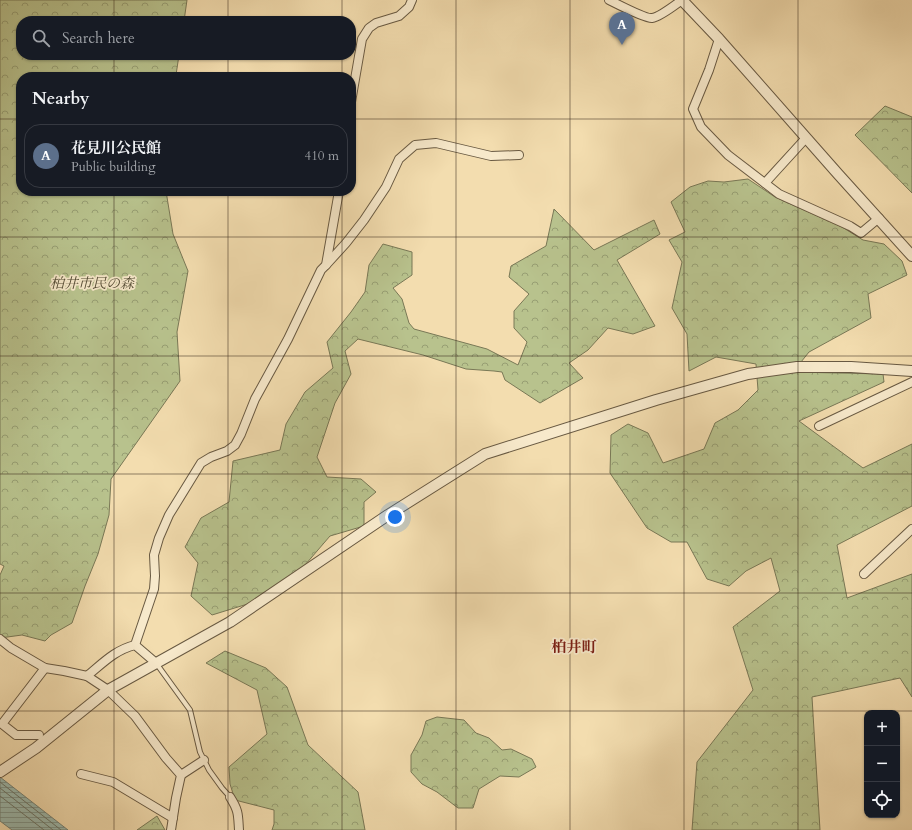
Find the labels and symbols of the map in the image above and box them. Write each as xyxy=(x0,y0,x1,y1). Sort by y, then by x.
pin: A xyxy=(609,12,635,45)
park label: 柏井市民の森 xyxy=(50,274,136,293)
your location xyxy=(385,507,405,527)
district label: 柏井町 xyxy=(551,637,597,657)

